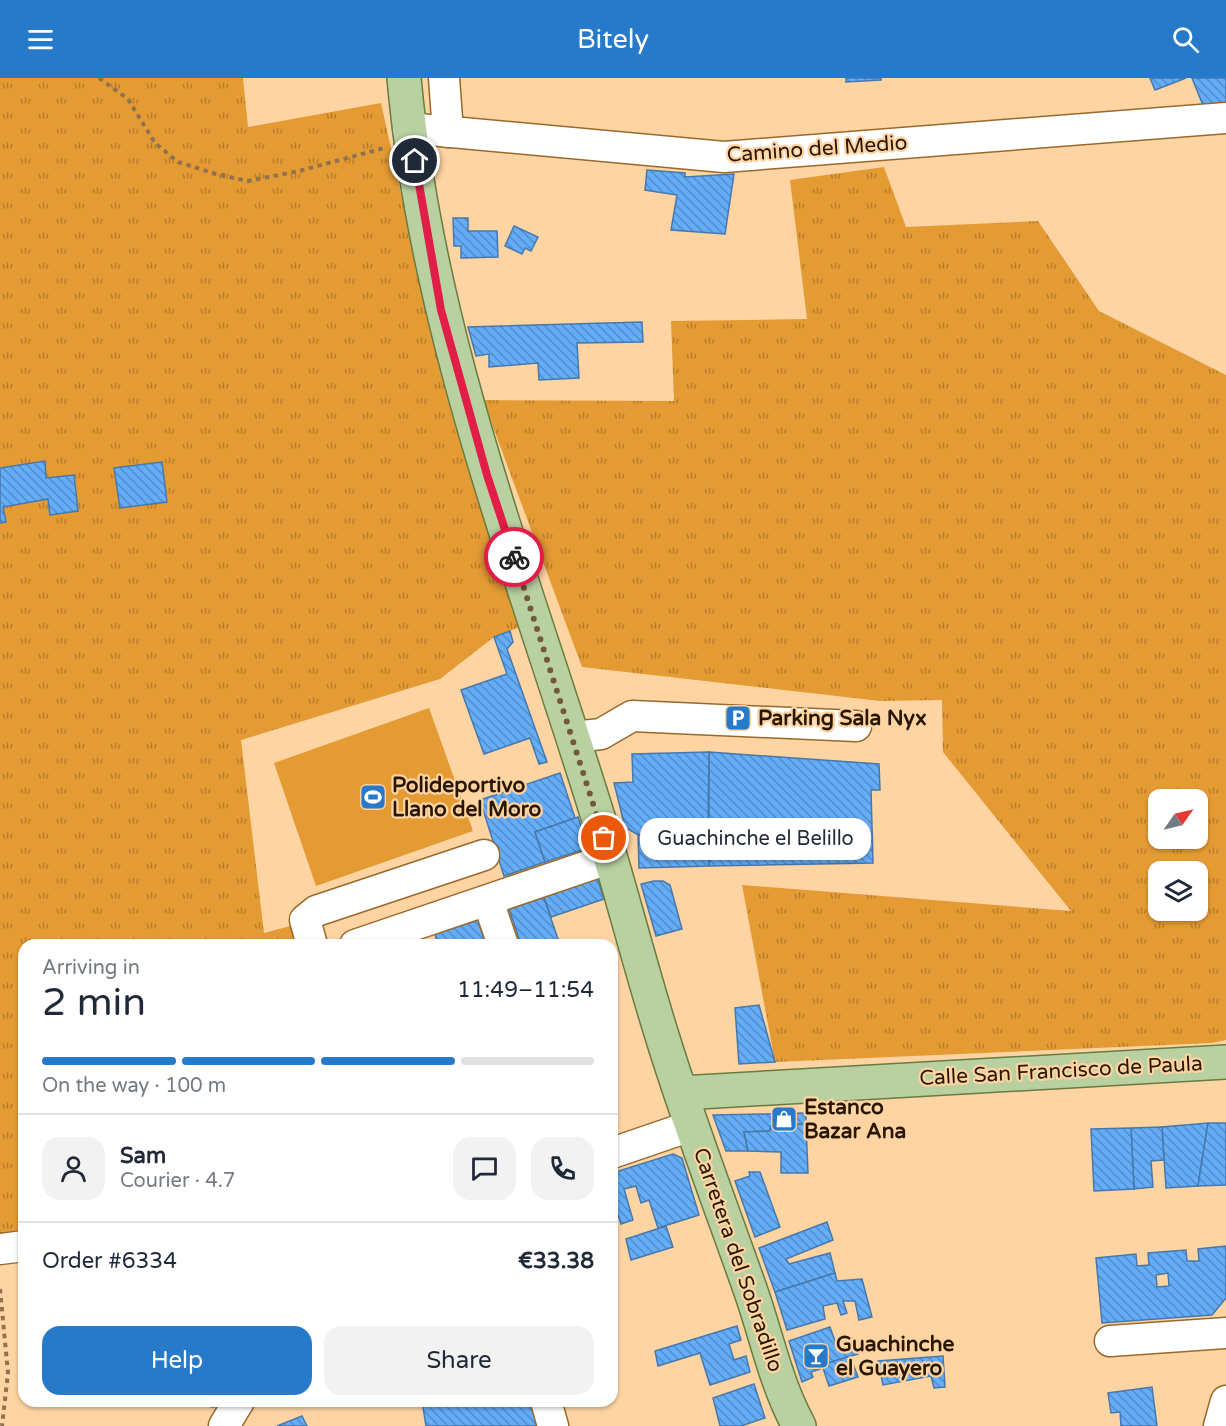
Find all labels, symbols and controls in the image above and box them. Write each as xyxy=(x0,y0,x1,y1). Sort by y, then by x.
icon: menu xyxy=(24,23,57,56)
text: Bitely xyxy=(577,23,649,56)
icon: search xyxy=(1169,23,1202,56)
street label: Camino del Medio xyxy=(726,130,908,168)
pin xyxy=(389,135,440,186)
icon: home xyxy=(398,144,431,177)
courier xyxy=(484,527,544,587)
icon: bike xyxy=(498,541,531,574)
parking icon: Parking Sala Nyx xyxy=(723,703,753,733)
place label: Parking Sala Nyx xyxy=(758,706,927,731)
place label: Polideportivo Llano del Moro xyxy=(392,773,541,822)
sports icon: Polideportivo Llano del Moro xyxy=(358,782,388,812)
north arrow xyxy=(1148,789,1208,849)
map controls xyxy=(1148,789,1208,921)
pin xyxy=(578,812,629,863)
callout: Guachinche el Belillo xyxy=(640,817,871,859)
icon: bag xyxy=(587,821,620,854)
text: Guachinche el Belillo xyxy=(657,827,854,851)
button: layers xyxy=(1148,861,1208,921)
text: Arriving in xyxy=(42,956,140,980)
text: 11:49–11:54 xyxy=(457,977,594,1003)
text: 2 min xyxy=(42,979,146,1026)
street label: Calle San Francisco de Paula xyxy=(919,1051,1203,1091)
text: On the way · 100 m xyxy=(42,1074,226,1098)
place label: Estanco Bazar Ana xyxy=(804,1095,906,1144)
shop icon: Estanco Bazar Ana xyxy=(769,1104,799,1134)
button: person xyxy=(42,1137,105,1200)
button: chat xyxy=(453,1137,516,1200)
button: phone xyxy=(531,1137,594,1200)
text: Sam xyxy=(120,1143,166,1169)
street label: Carretera del Sobradillo xyxy=(688,1145,788,1375)
text: Courier · 4.7 xyxy=(120,1169,235,1193)
text: Order #6334 xyxy=(42,1248,177,1274)
text: €33.38 xyxy=(518,1248,594,1274)
button: Help xyxy=(42,1326,312,1395)
button: Share xyxy=(324,1326,594,1395)
place label: Guachinche el Guayero xyxy=(836,1332,954,1381)
bar icon: Guachinche el Guayero xyxy=(801,1341,831,1371)

